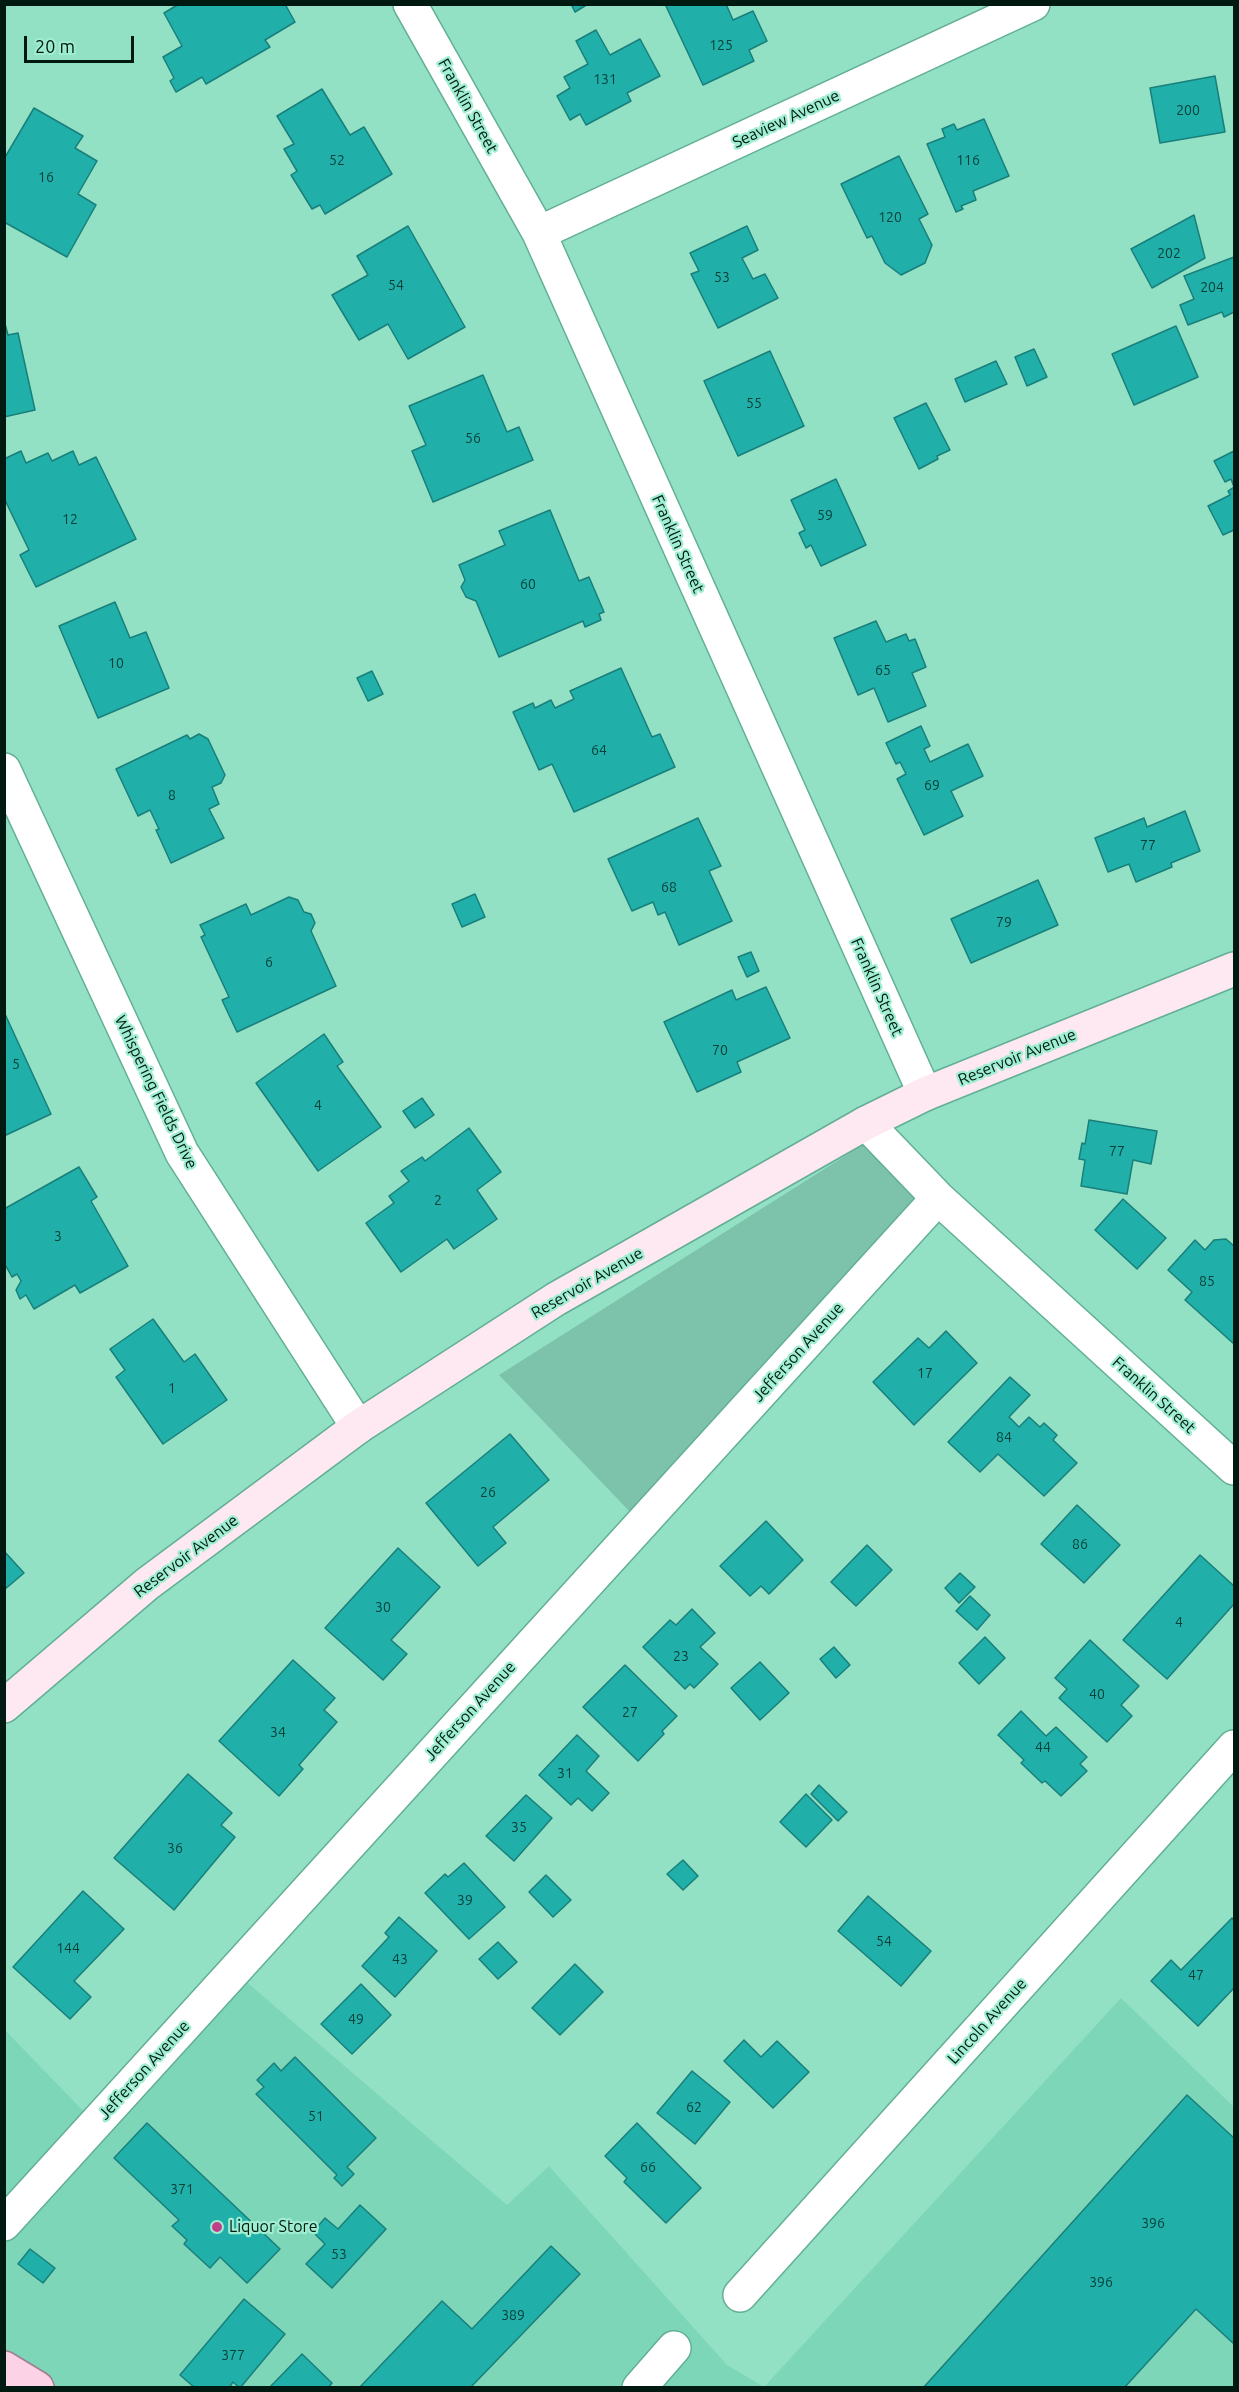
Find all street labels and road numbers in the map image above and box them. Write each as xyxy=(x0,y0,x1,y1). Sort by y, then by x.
street label: Franklin Street xyxy=(434,55,502,157)
street label: Seaview Avenue xyxy=(729,86,843,152)
street label: Franklin Street xyxy=(648,492,708,596)
street label: Franklin Street xyxy=(847,935,907,1039)
street label: Whispering Fields Drive xyxy=(111,1012,201,1172)
street label: Reservoir Avenue xyxy=(955,1025,1079,1089)
street label: Reservoir Avenue xyxy=(528,1243,646,1323)
street label: Jefferson Avenue xyxy=(748,1298,848,1406)
street label: Franklin Street xyxy=(1108,1353,1200,1437)
street label: Reservoir Avenue xyxy=(130,1511,242,1601)
street label: Jefferson Avenue xyxy=(420,1657,520,1765)
street label: Lincoln Avenue xyxy=(943,1974,1031,2068)
street label: Jefferson Avenue xyxy=(94,2016,194,2124)

